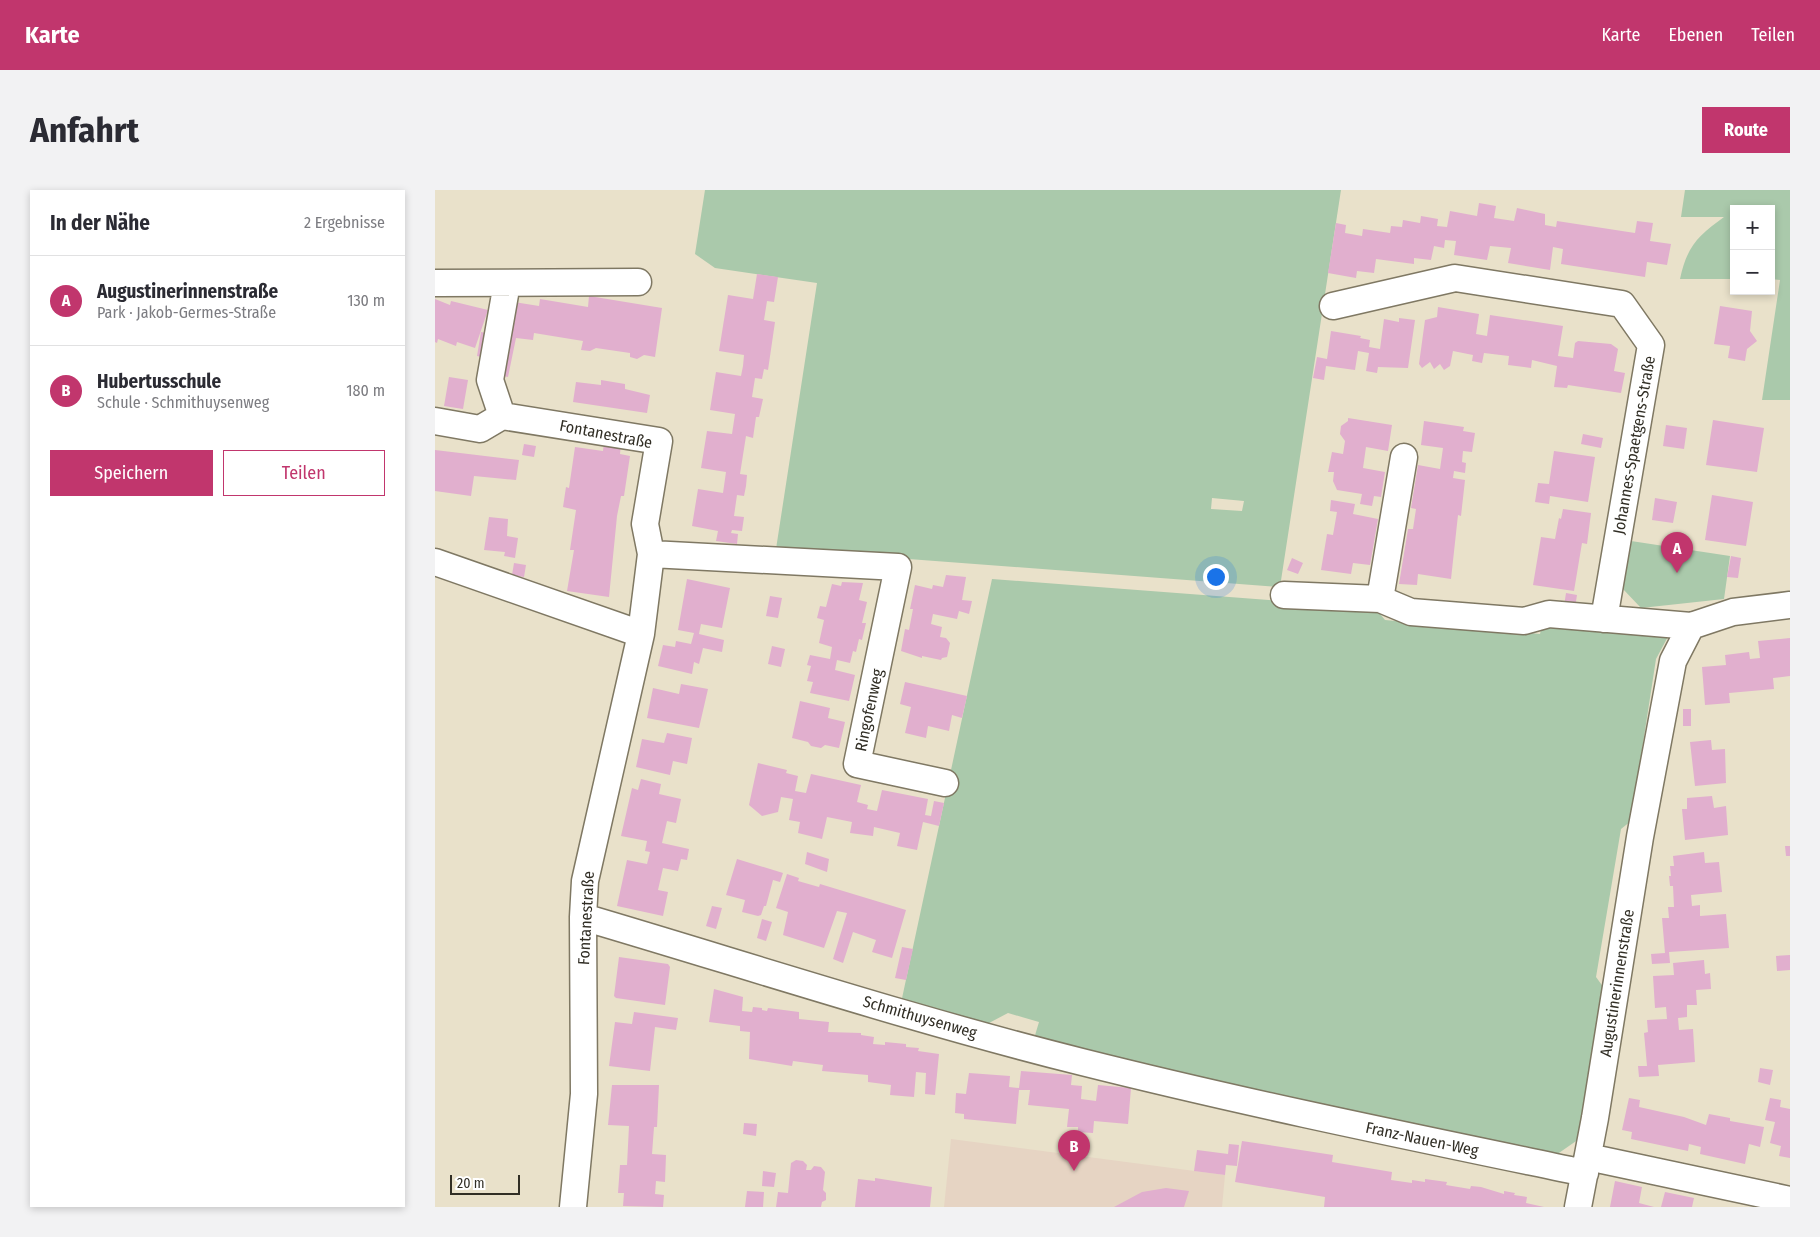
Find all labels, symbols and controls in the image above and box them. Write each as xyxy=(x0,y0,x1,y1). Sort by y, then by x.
text: Karte xyxy=(25,21,80,49)
text: Karte xyxy=(1601,24,1640,46)
text: Ebenen xyxy=(1668,24,1723,46)
text: Teilen xyxy=(1751,24,1795,46)
button: Route xyxy=(1702,107,1790,153)
text: Anfahrt xyxy=(30,109,139,151)
map controls xyxy=(1730,205,1775,295)
button: + xyxy=(1730,205,1775,250)
text: In der Nähe xyxy=(50,210,150,236)
text: 2 Ergebnisse xyxy=(304,213,385,232)
button: − xyxy=(1730,250,1775,295)
text: Augustinerinnenstraße xyxy=(97,280,278,303)
text: A xyxy=(62,291,70,310)
text: 130 m xyxy=(347,291,385,310)
text: Park · Jakob-Germes-Straße xyxy=(97,303,276,322)
street label: Johannes-Spaetgens-Straße xyxy=(1609,354,1659,536)
text: Hubertusschule xyxy=(97,370,221,393)
text: B xyxy=(62,381,70,400)
text: 180 m xyxy=(346,381,385,400)
text: Schule · Schmithuysenweg xyxy=(97,393,269,412)
street label: Fontanestraße xyxy=(558,416,654,452)
button: Speichern xyxy=(50,450,213,496)
button: Teilen xyxy=(223,450,385,496)
pin: A xyxy=(1661,532,1693,573)
your location xyxy=(1203,564,1229,590)
street label: Ringofenweg xyxy=(851,667,887,753)
street label: Fontanestraße xyxy=(574,870,598,965)
street label: Augustinerinnenstraße xyxy=(1596,908,1638,1058)
street label: Schmithuysenweg xyxy=(861,992,980,1042)
street label: Franz-Nauen-Weg xyxy=(1364,1118,1481,1160)
pin: B xyxy=(1058,1130,1090,1171)
scale bar xyxy=(450,1172,520,1195)
text: 20 m xyxy=(457,1175,485,1192)

